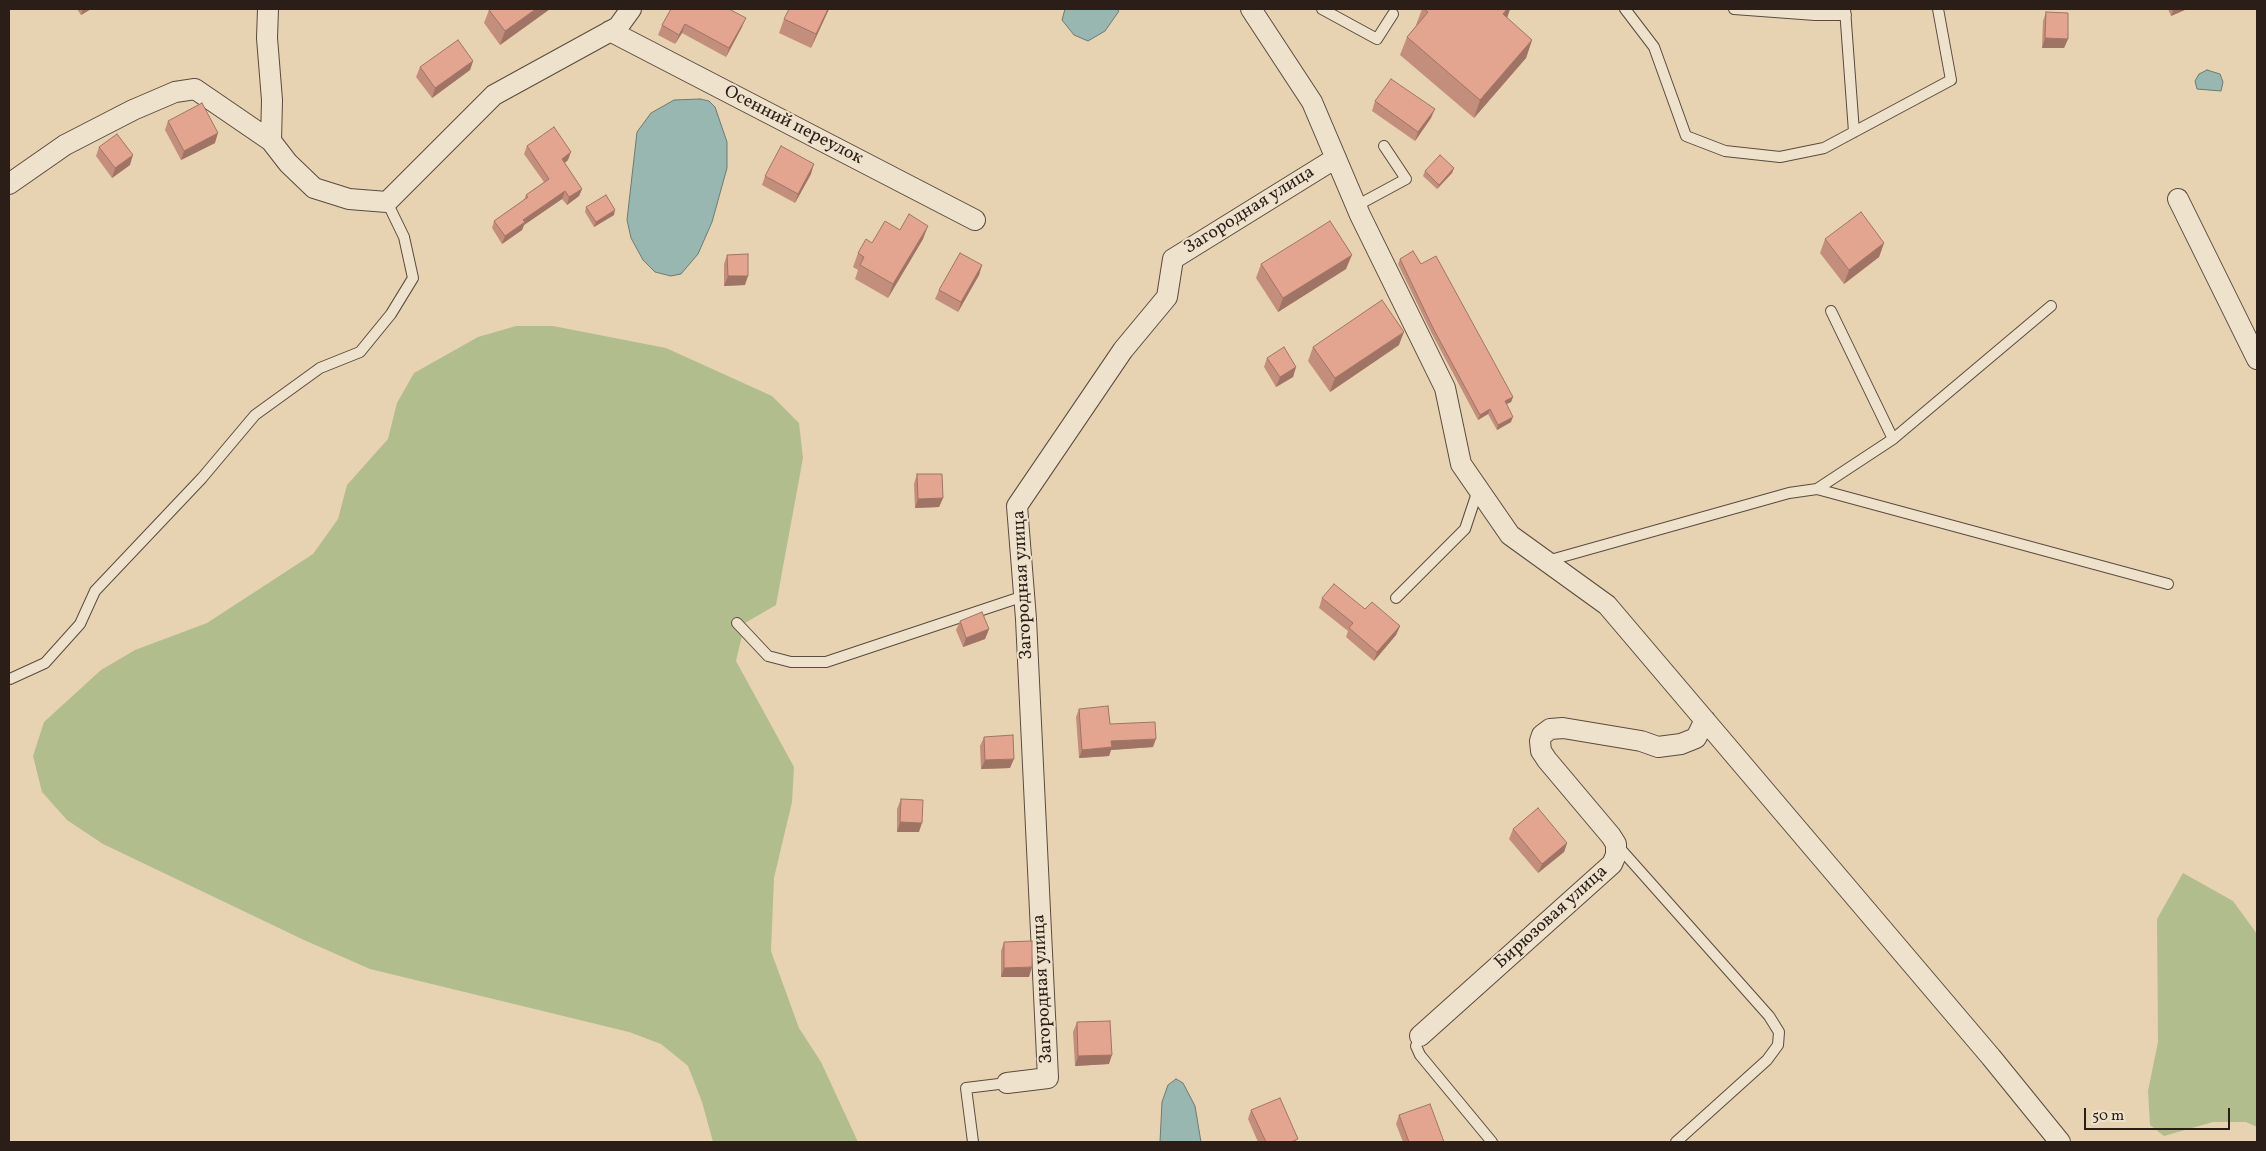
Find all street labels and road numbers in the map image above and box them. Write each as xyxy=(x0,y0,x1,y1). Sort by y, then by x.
street label: Осенний переулок xyxy=(720,82,866,170)
street label: Загородная улица xyxy=(1181,162,1319,260)
street label: Загородная улица xyxy=(1009,510,1039,660)
street label: Бирюзовая улица xyxy=(1491,862,1613,974)
street label: Загородная улица xyxy=(1029,914,1059,1064)

